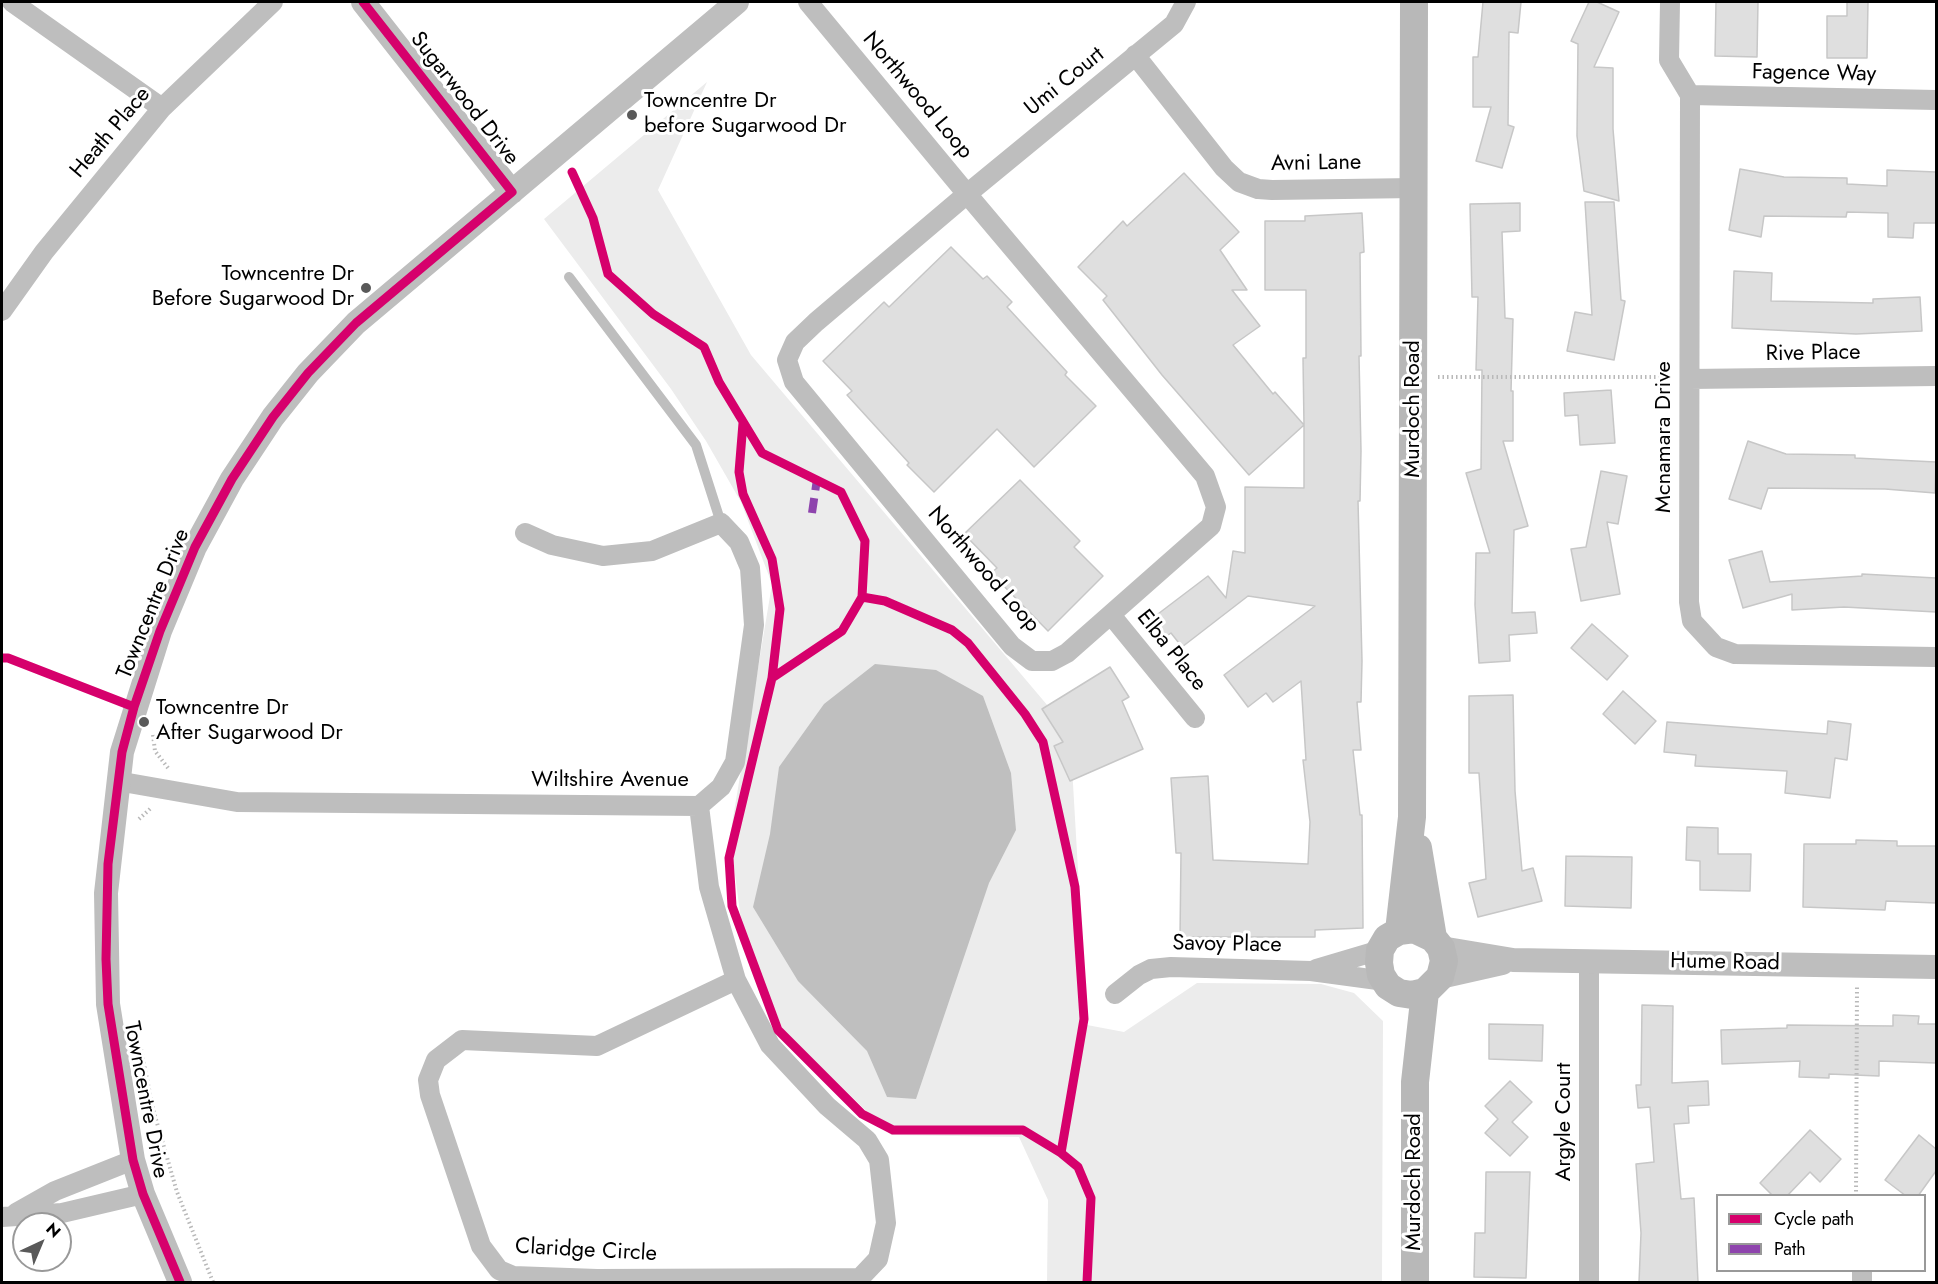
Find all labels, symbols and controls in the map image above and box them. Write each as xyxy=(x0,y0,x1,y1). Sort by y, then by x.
street label: Sugarwood Drive xyxy=(404,27,524,171)
street label: Northwood Loop xyxy=(856,27,978,165)
street label: Umi Court xyxy=(1020,42,1110,122)
street label: Fagence Way xyxy=(1752,60,1876,88)
street label: Heath Place xyxy=(65,82,157,184)
place label: Towncentre Dr before Sugarwood Dr xyxy=(644,89,847,140)
marker: Towncentre Dr before Sugarwood Dr xyxy=(625,108,639,122)
street label: Avni Lane xyxy=(1271,150,1361,178)
place label: Towncentre Dr Before Sugarwood Dr xyxy=(152,262,354,314)
marker: Towncentre Dr Before Sugarwood Dr xyxy=(359,281,373,295)
street label: Murdoch Road xyxy=(1401,340,1427,478)
street label: Rive Place xyxy=(1765,340,1861,368)
street label: Mcnamara Drive xyxy=(1652,361,1678,513)
street label: Northwood Loop xyxy=(921,502,1045,638)
street label: Towncentre Drive xyxy=(112,525,196,683)
street label: Elba Place xyxy=(1130,605,1212,697)
place label: Towncentre Dr After Sugarwood Dr xyxy=(156,696,343,748)
marker: Towncentre Dr After Sugarwood Dr xyxy=(137,715,151,729)
street label: Wiltshire Avenue xyxy=(531,768,689,794)
street label: Savoy Place xyxy=(1172,931,1282,959)
street label: Hume Road xyxy=(1670,949,1780,977)
street label: Towncentre Drive xyxy=(117,1019,173,1181)
street label: Argyle Court xyxy=(1552,1063,1578,1181)
street label: Murdoch Road xyxy=(1402,1113,1428,1251)
legend xyxy=(1716,1194,1926,1272)
text: Cycle path xyxy=(1774,1206,1854,1232)
north arrow xyxy=(12,1212,72,1272)
text: N xyxy=(41,1217,66,1243)
street label: Claridge Circle xyxy=(514,1234,658,1268)
text: Path xyxy=(1774,1236,1806,1262)

